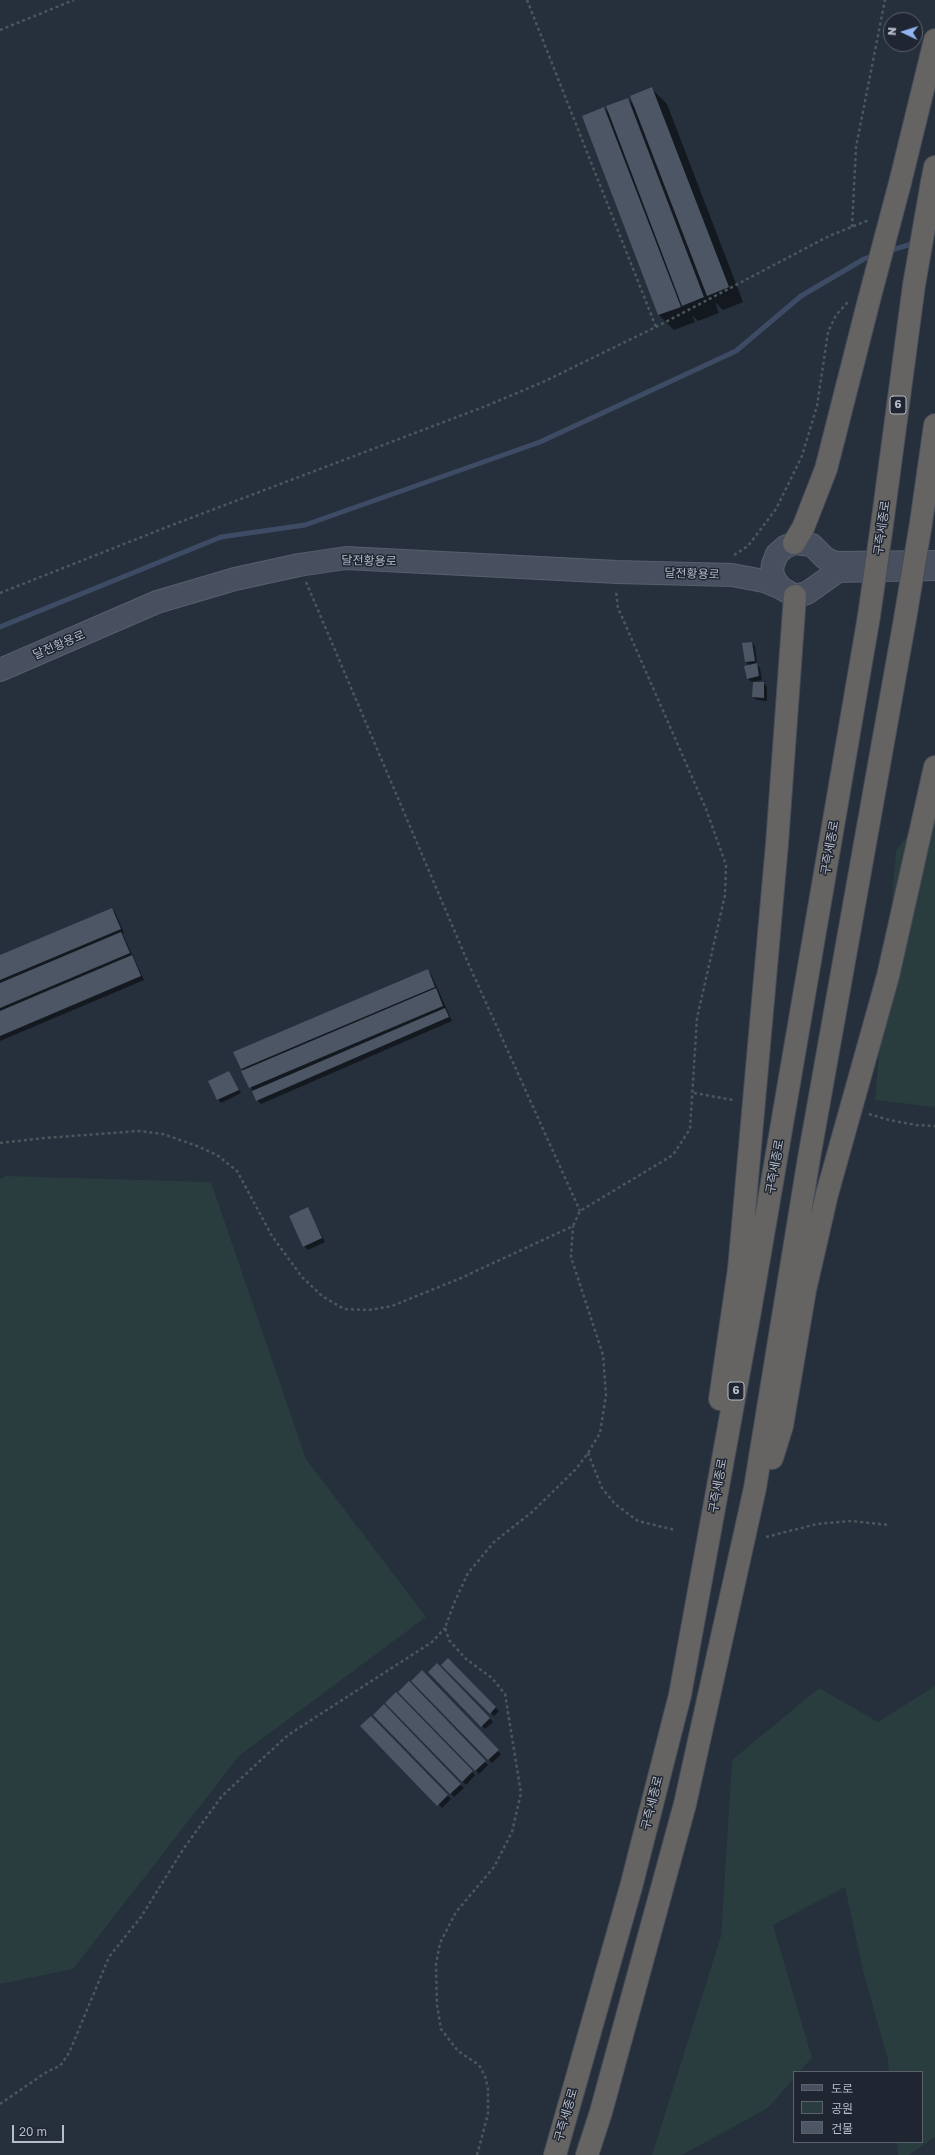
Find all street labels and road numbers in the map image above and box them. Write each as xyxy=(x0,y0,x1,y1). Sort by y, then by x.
road number: 6 xyxy=(890,396,906,414)
street label: 구즉세종로 xyxy=(871,500,893,556)
street label: 달전황용로 xyxy=(341,553,397,569)
street label: 달전황용로 xyxy=(664,566,720,582)
street label: 달전황용로 xyxy=(31,628,87,662)
street label: 구즉세종로 xyxy=(818,820,842,876)
street label: 구즉세종로 xyxy=(763,1139,787,1195)
road number: 6 xyxy=(728,1382,744,1400)
street label: 구즉세종로 xyxy=(706,1458,730,1514)
street label: 구즉세종로 xyxy=(638,1774,666,1832)
street label: 구즉세종로 xyxy=(551,2086,581,2144)

